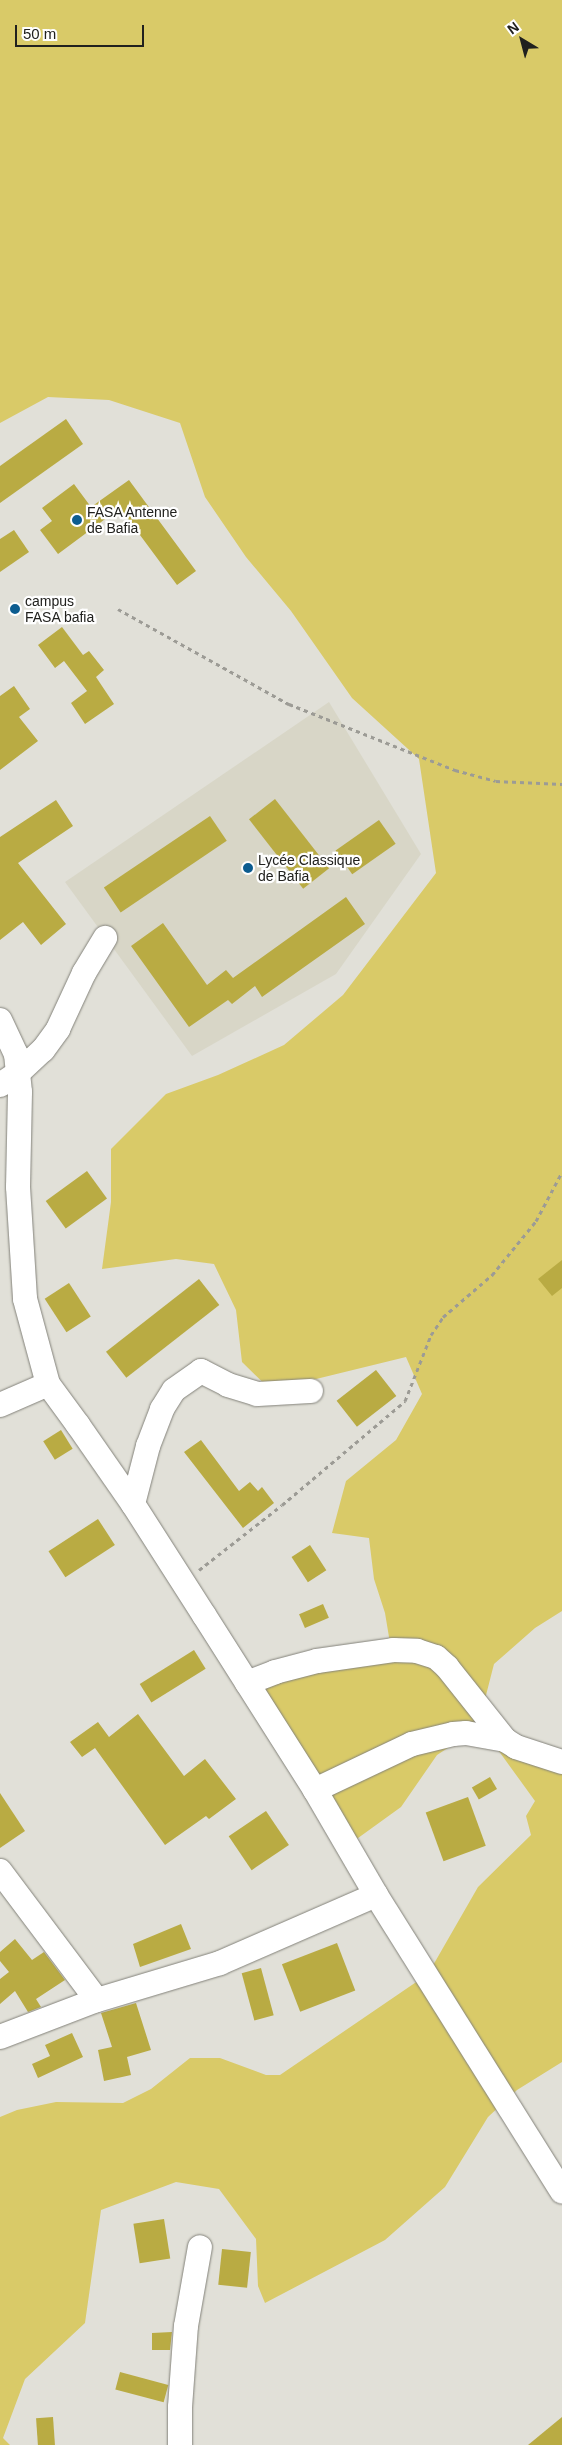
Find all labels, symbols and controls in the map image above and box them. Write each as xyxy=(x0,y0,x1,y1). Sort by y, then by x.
scale bar xyxy=(18,15,146,47)
north arrow xyxy=(497,15,547,65)
text: N xyxy=(504,19,522,37)
text: 50 m xyxy=(23,25,56,42)
place label: FASA Antenne de Bafia xyxy=(87,504,179,536)
marker: FASA Antenne de Bafia xyxy=(71,514,83,526)
place label: campus FASA bafia xyxy=(25,593,95,626)
marker: campus FASA bafia xyxy=(9,603,21,615)
place label: Lycée Classique de Bafia xyxy=(258,852,360,884)
marker: Lycée Classique de Bafia xyxy=(242,862,254,874)

